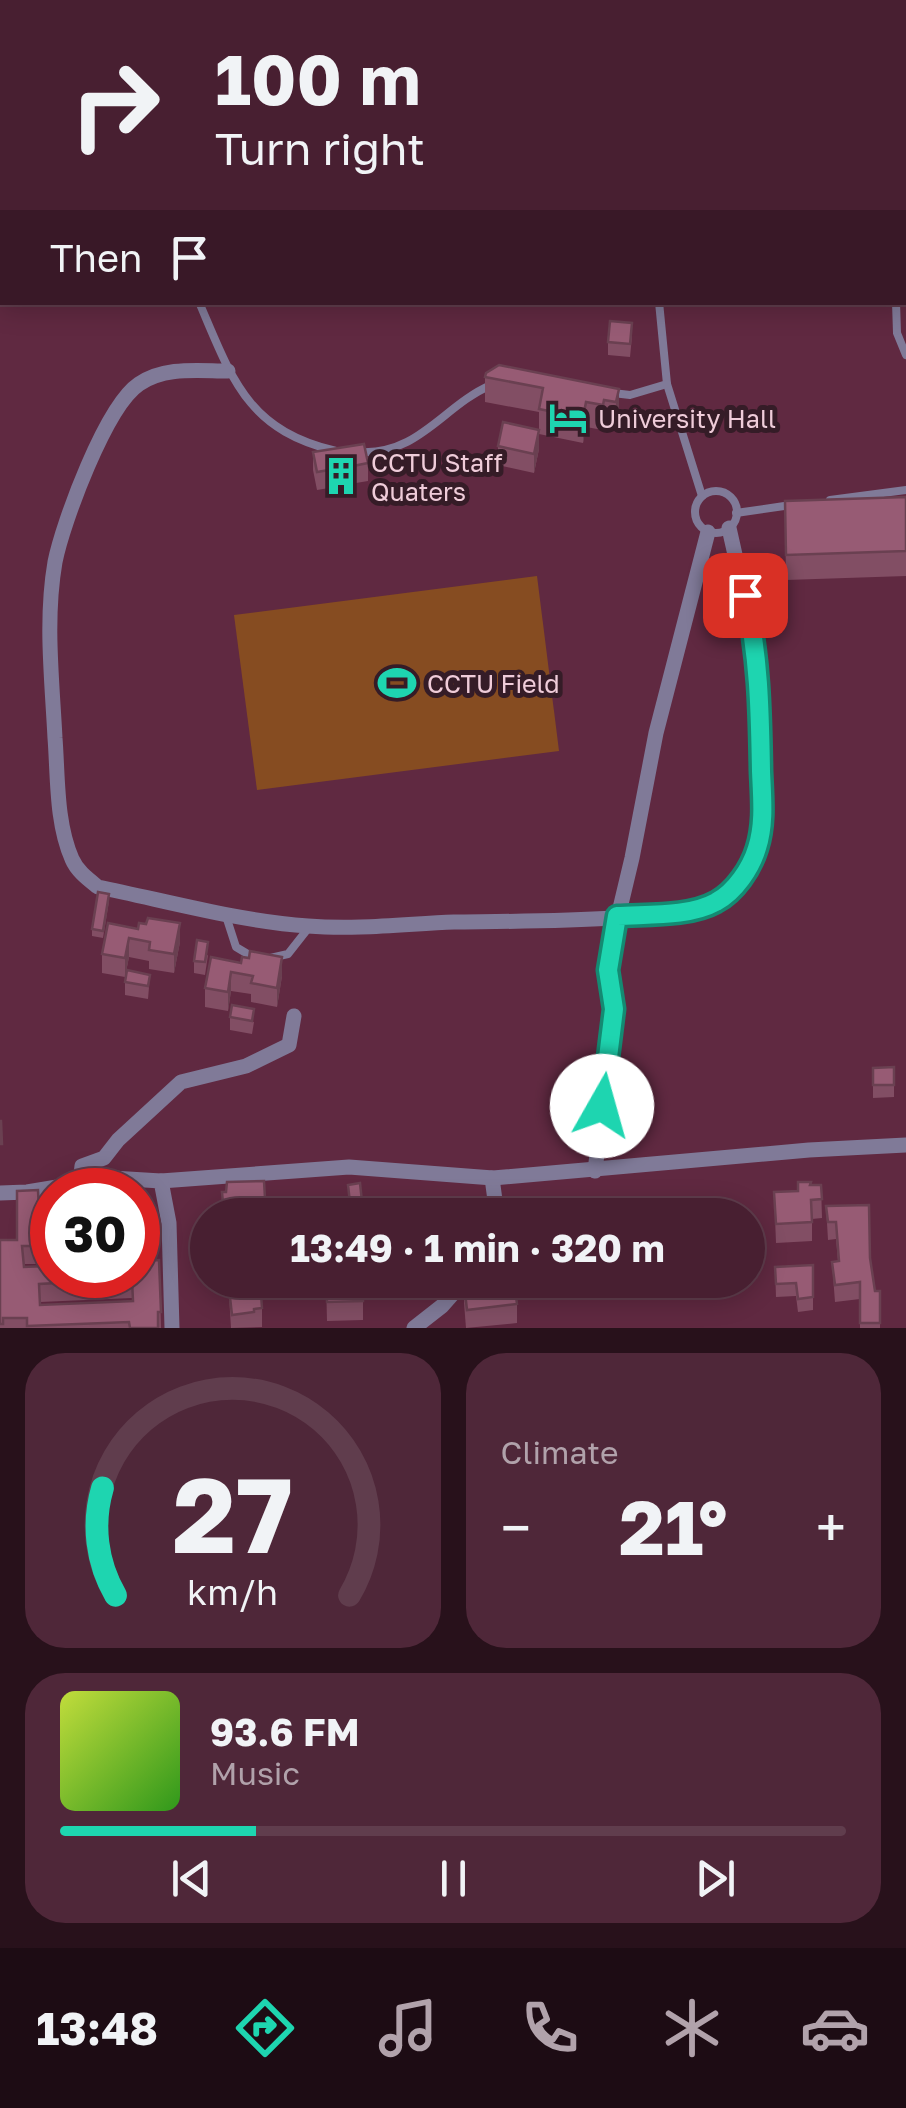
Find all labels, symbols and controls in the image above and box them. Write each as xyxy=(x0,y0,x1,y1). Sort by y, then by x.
text: 100 m xyxy=(215,36,421,120)
icon: right xyxy=(50,40,180,170)
text: Turn right xyxy=(215,121,425,175)
icon: arrive xyxy=(162,230,217,285)
text: Then xyxy=(50,235,142,280)
hotel icon: University Hall xyxy=(547,397,589,439)
place label: University Hall xyxy=(598,403,776,434)
place label: CCTU Staff Quaters xyxy=(371,447,503,507)
building icon: CCTU Staff Quaters xyxy=(320,455,362,497)
pin xyxy=(703,553,788,638)
icon: arrive xyxy=(718,568,773,623)
sports icon: CCTU Field xyxy=(376,662,418,704)
place label: CCTU Field xyxy=(427,668,560,699)
position arrow xyxy=(550,1054,654,1158)
speed limit sign: 30 xyxy=(30,1168,160,1298)
text: 13:49 · 1 min · 320 m xyxy=(290,1225,665,1270)
text: Climate xyxy=(501,1433,619,1471)
text: 27 xyxy=(173,1451,293,1576)
text: 21° xyxy=(619,1481,728,1572)
text: − xyxy=(501,1494,531,1560)
text: + xyxy=(816,1494,846,1560)
text: km/h xyxy=(187,1570,278,1613)
text: 93.6 FM xyxy=(210,1709,360,1754)
text: Music xyxy=(210,1754,300,1792)
icon: previous xyxy=(164,1851,219,1906)
icon: pause xyxy=(426,1851,481,1906)
icon: next xyxy=(688,1851,743,1906)
icon: directions xyxy=(230,1993,300,2063)
icon: music xyxy=(373,1993,443,2063)
icon: phone xyxy=(515,1993,585,2063)
icon: climate xyxy=(657,1993,727,2063)
icon: car xyxy=(800,1993,870,2063)
text: 13:48 xyxy=(36,2001,158,2055)

